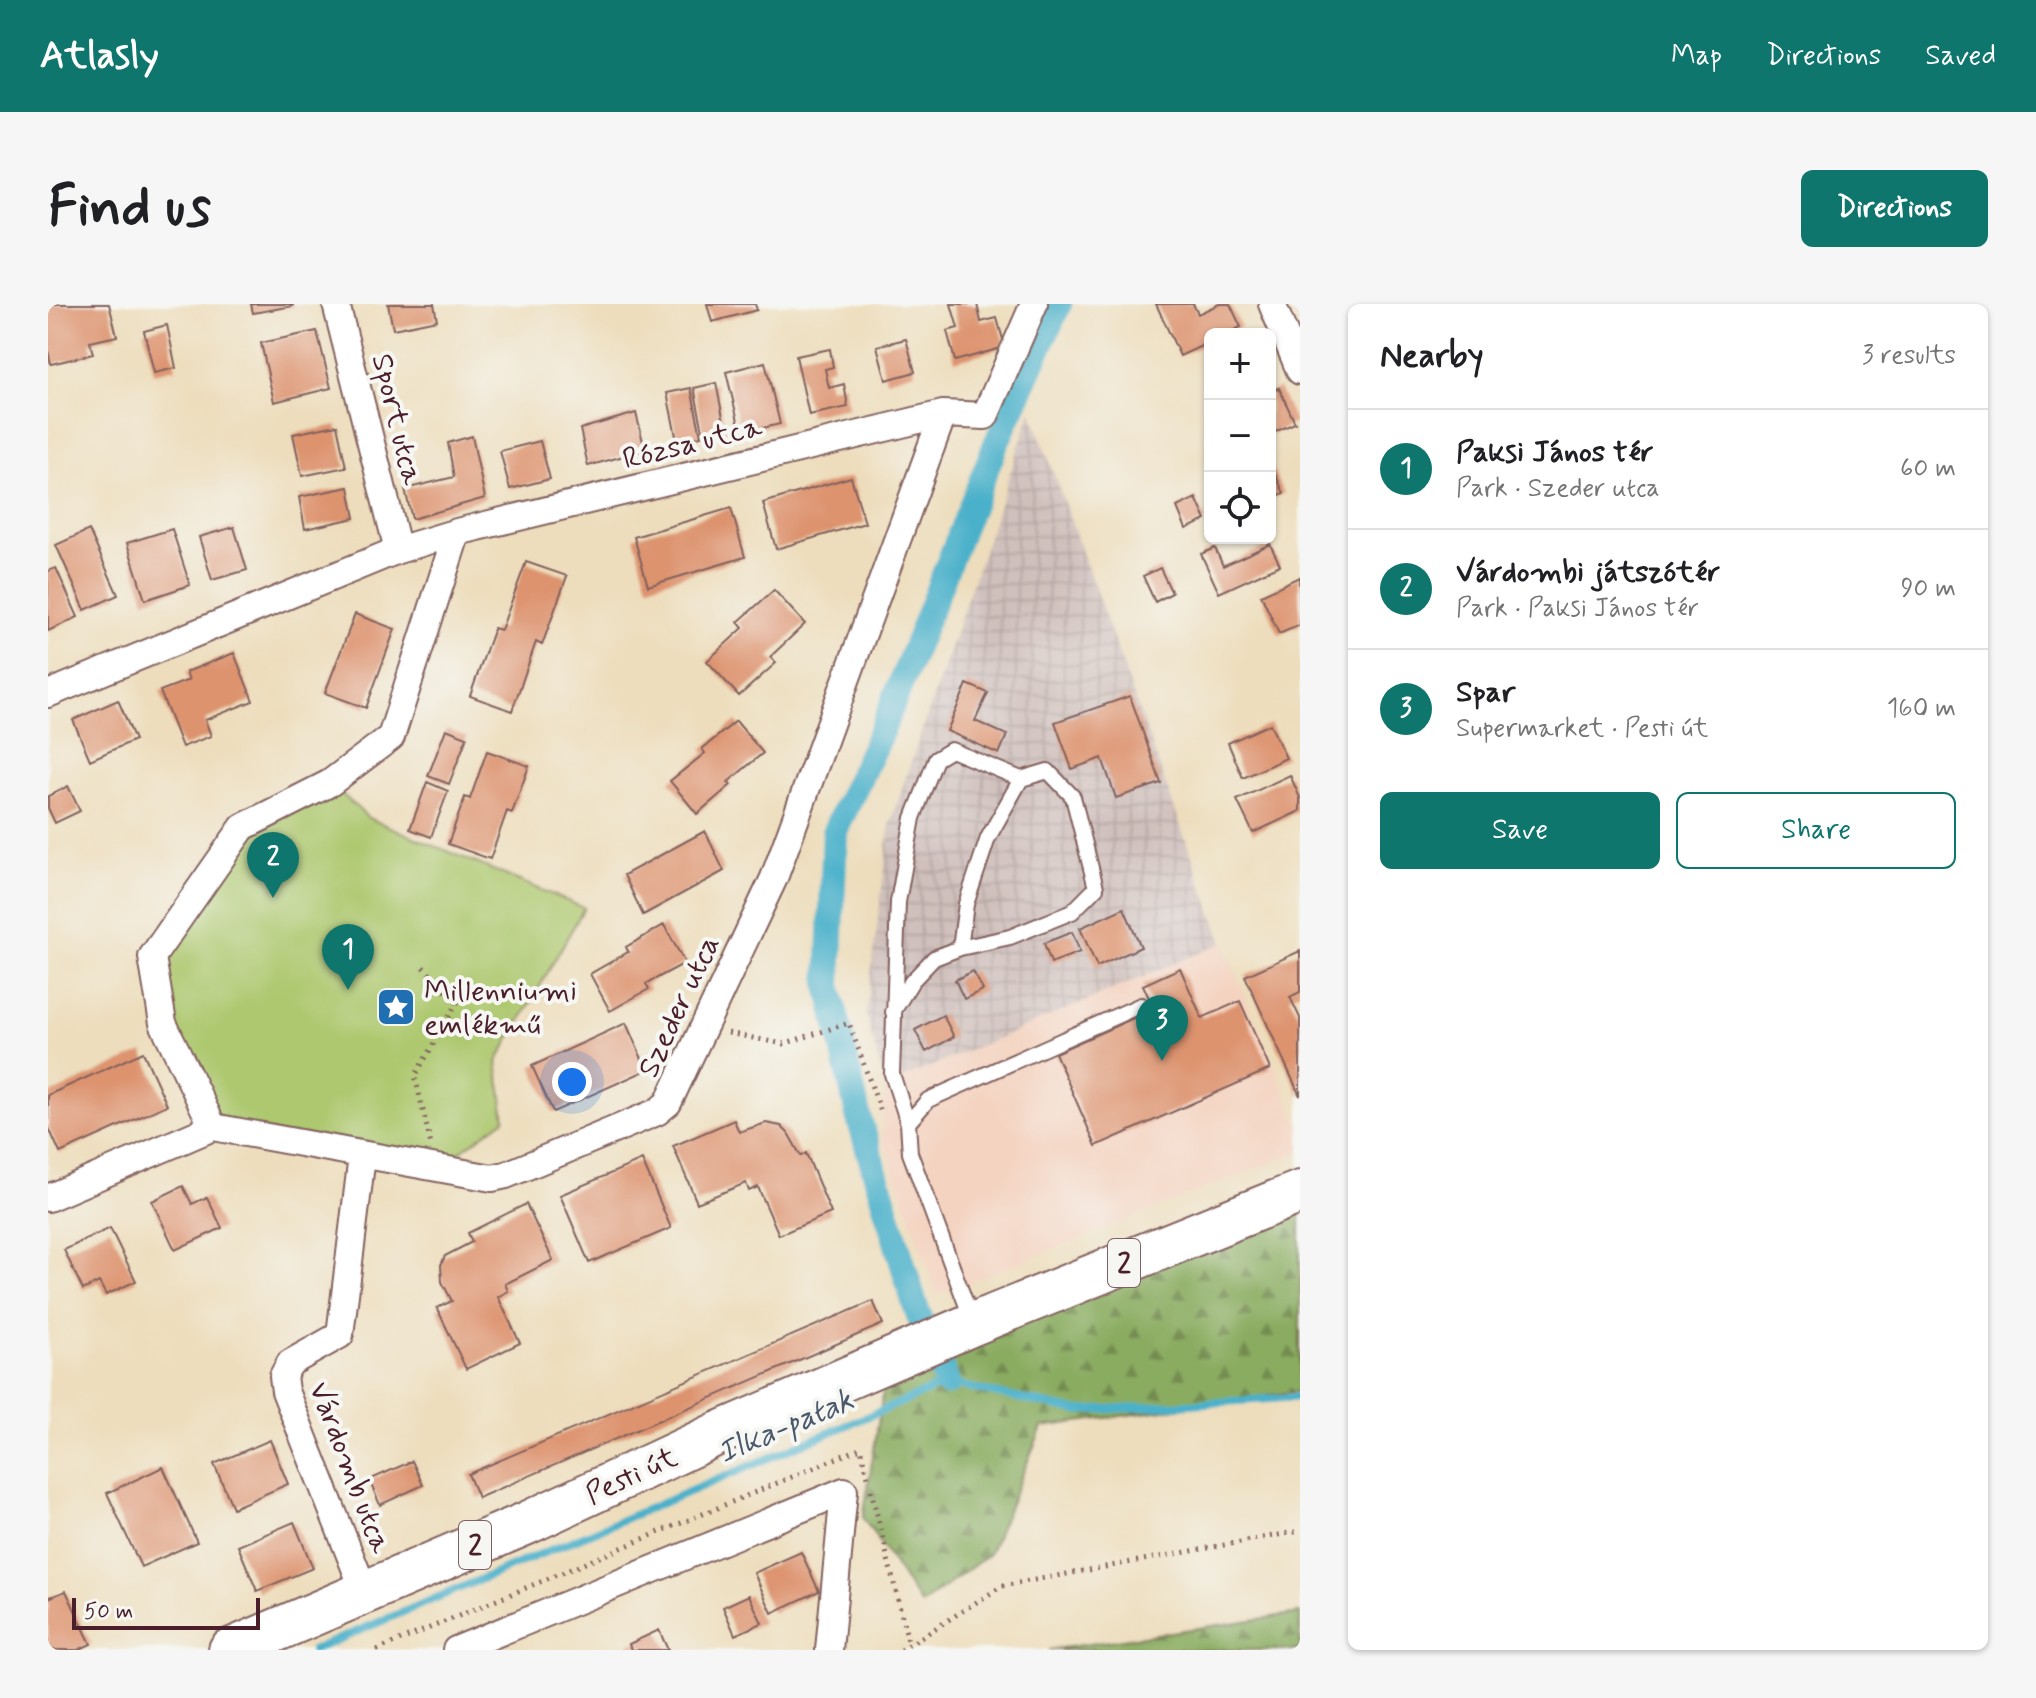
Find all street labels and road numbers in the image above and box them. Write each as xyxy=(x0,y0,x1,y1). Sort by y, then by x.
street label: Sport utca xyxy=(361,350,432,490)
street label: Rózsa utca xyxy=(619,407,767,480)
street label: Szeder utca xyxy=(629,929,729,1084)
road number: 2 xyxy=(1108,1239,1140,1287)
street label: Várdomb utca xyxy=(299,1376,400,1560)
street label: Pesti út xyxy=(580,1438,684,1514)
road number: 2 xyxy=(459,1521,491,1569)

